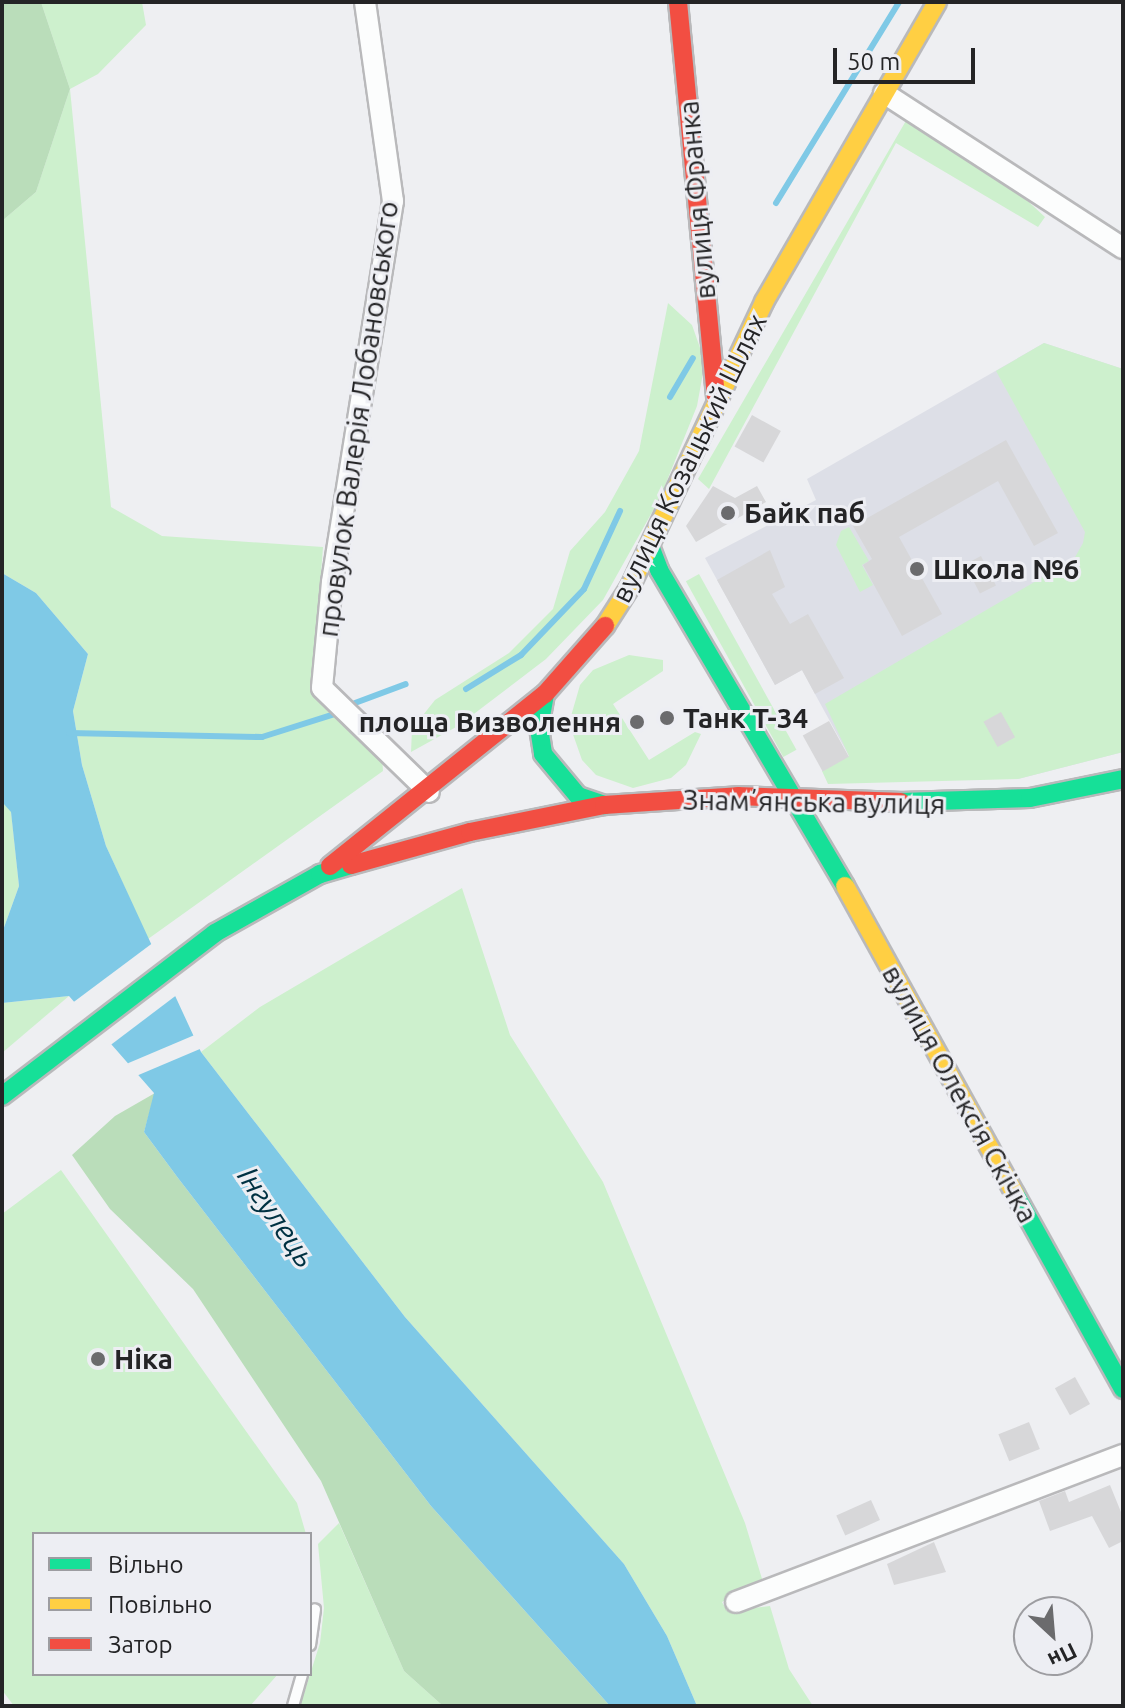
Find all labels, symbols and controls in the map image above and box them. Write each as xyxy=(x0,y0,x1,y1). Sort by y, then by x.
scale bar xyxy=(837,32,979,82)
text: 50 m xyxy=(847,48,900,75)
street label: вулиця Франка xyxy=(672,99,722,301)
street label: провулок Валерія Лобановського xyxy=(311,199,405,639)
street label: вулиця Козацький Шлях xyxy=(604,308,774,608)
place label: Байк паб xyxy=(744,496,865,530)
marker: Байк паб xyxy=(719,504,737,522)
place label: Школа №6 xyxy=(933,552,1079,586)
marker: Школа №6 xyxy=(908,560,926,578)
place label: Танк Т-34 xyxy=(683,701,808,735)
place label: площа Визволення xyxy=(359,705,621,739)
marker: Танк Т-34 xyxy=(658,709,676,727)
marker: площа Визволення xyxy=(628,713,646,731)
street label: Знамʼянська вулиця xyxy=(682,783,946,821)
street label: вулиця Олексія Скічка xyxy=(875,959,1045,1229)
water label: Інгулець xyxy=(230,1160,324,1274)
place label: Ніка xyxy=(114,1342,173,1376)
marker: Ніка xyxy=(89,1350,107,1368)
legend xyxy=(32,1532,312,1676)
text: Вільно xyxy=(108,1551,184,1578)
text: Повільно xyxy=(108,1591,212,1618)
north arrow xyxy=(1013,1596,1093,1676)
text: Затор xyxy=(108,1631,173,1658)
text: Пн xyxy=(1044,1639,1081,1674)

